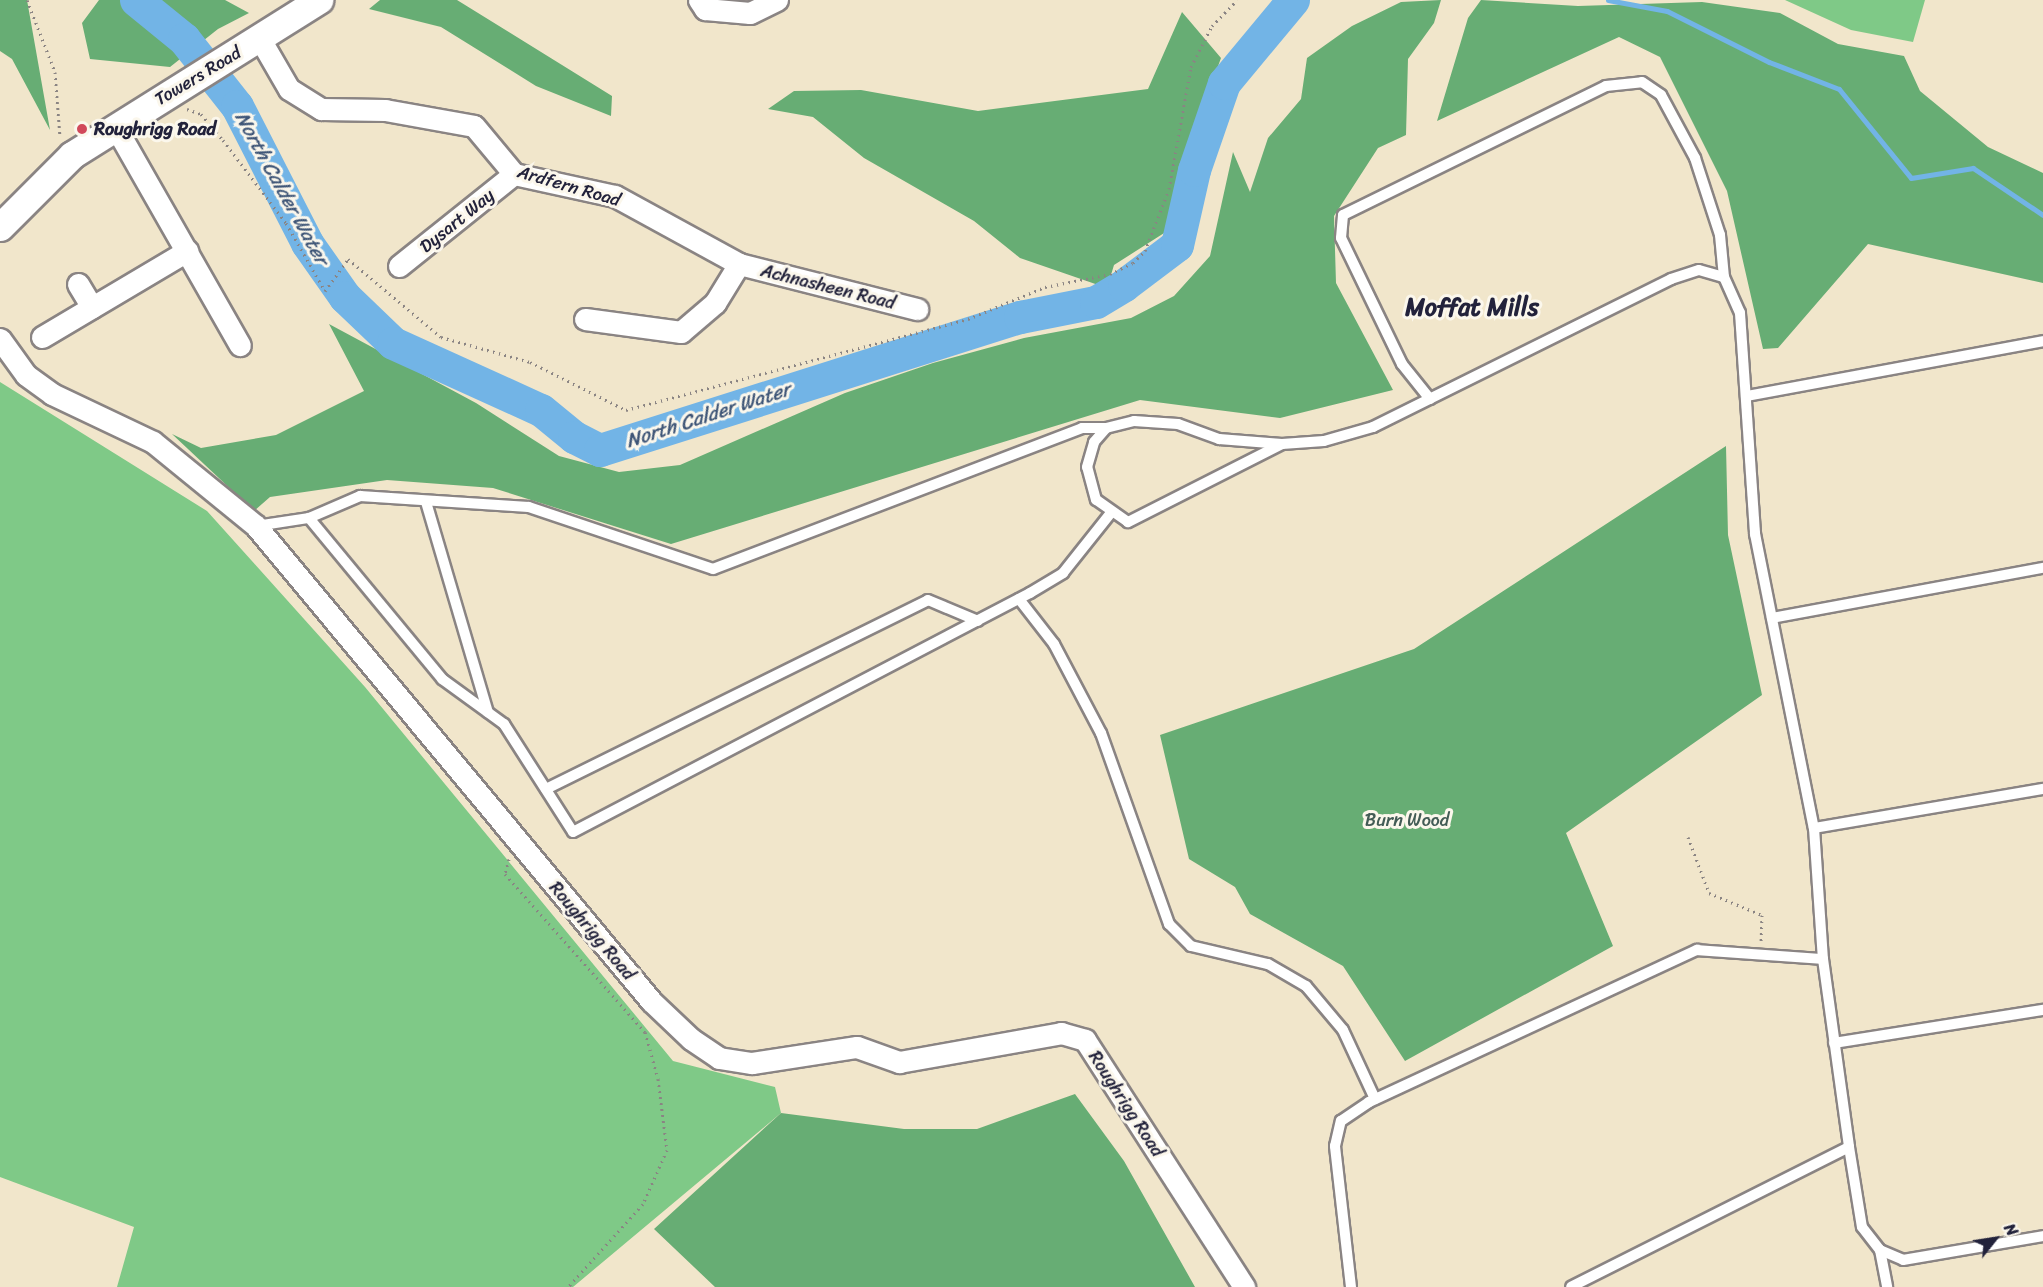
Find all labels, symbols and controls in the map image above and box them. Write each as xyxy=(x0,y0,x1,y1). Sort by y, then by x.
street label: Towers Road xyxy=(151,42,245,110)
water label: North Calder Water xyxy=(230,107,334,269)
place label: Roughrigg Road xyxy=(94,118,216,140)
marker: Roughrigg Road xyxy=(75,122,89,136)
street label: Ardfern Road xyxy=(515,161,623,211)
street label: Dysart Way xyxy=(415,184,499,258)
street label: Achnasheen Road xyxy=(759,260,897,314)
district label: Moffat Mills xyxy=(1406,294,1538,322)
water label: North Calder Water xyxy=(623,377,793,453)
park label: Burn Wood xyxy=(1365,809,1449,831)
street label: Roughrigg Road xyxy=(545,877,639,985)
street label: Roughrigg Road xyxy=(1084,1047,1168,1161)
north arrow xyxy=(1965,1209,2025,1269)
text: N xyxy=(1996,1218,2026,1242)

